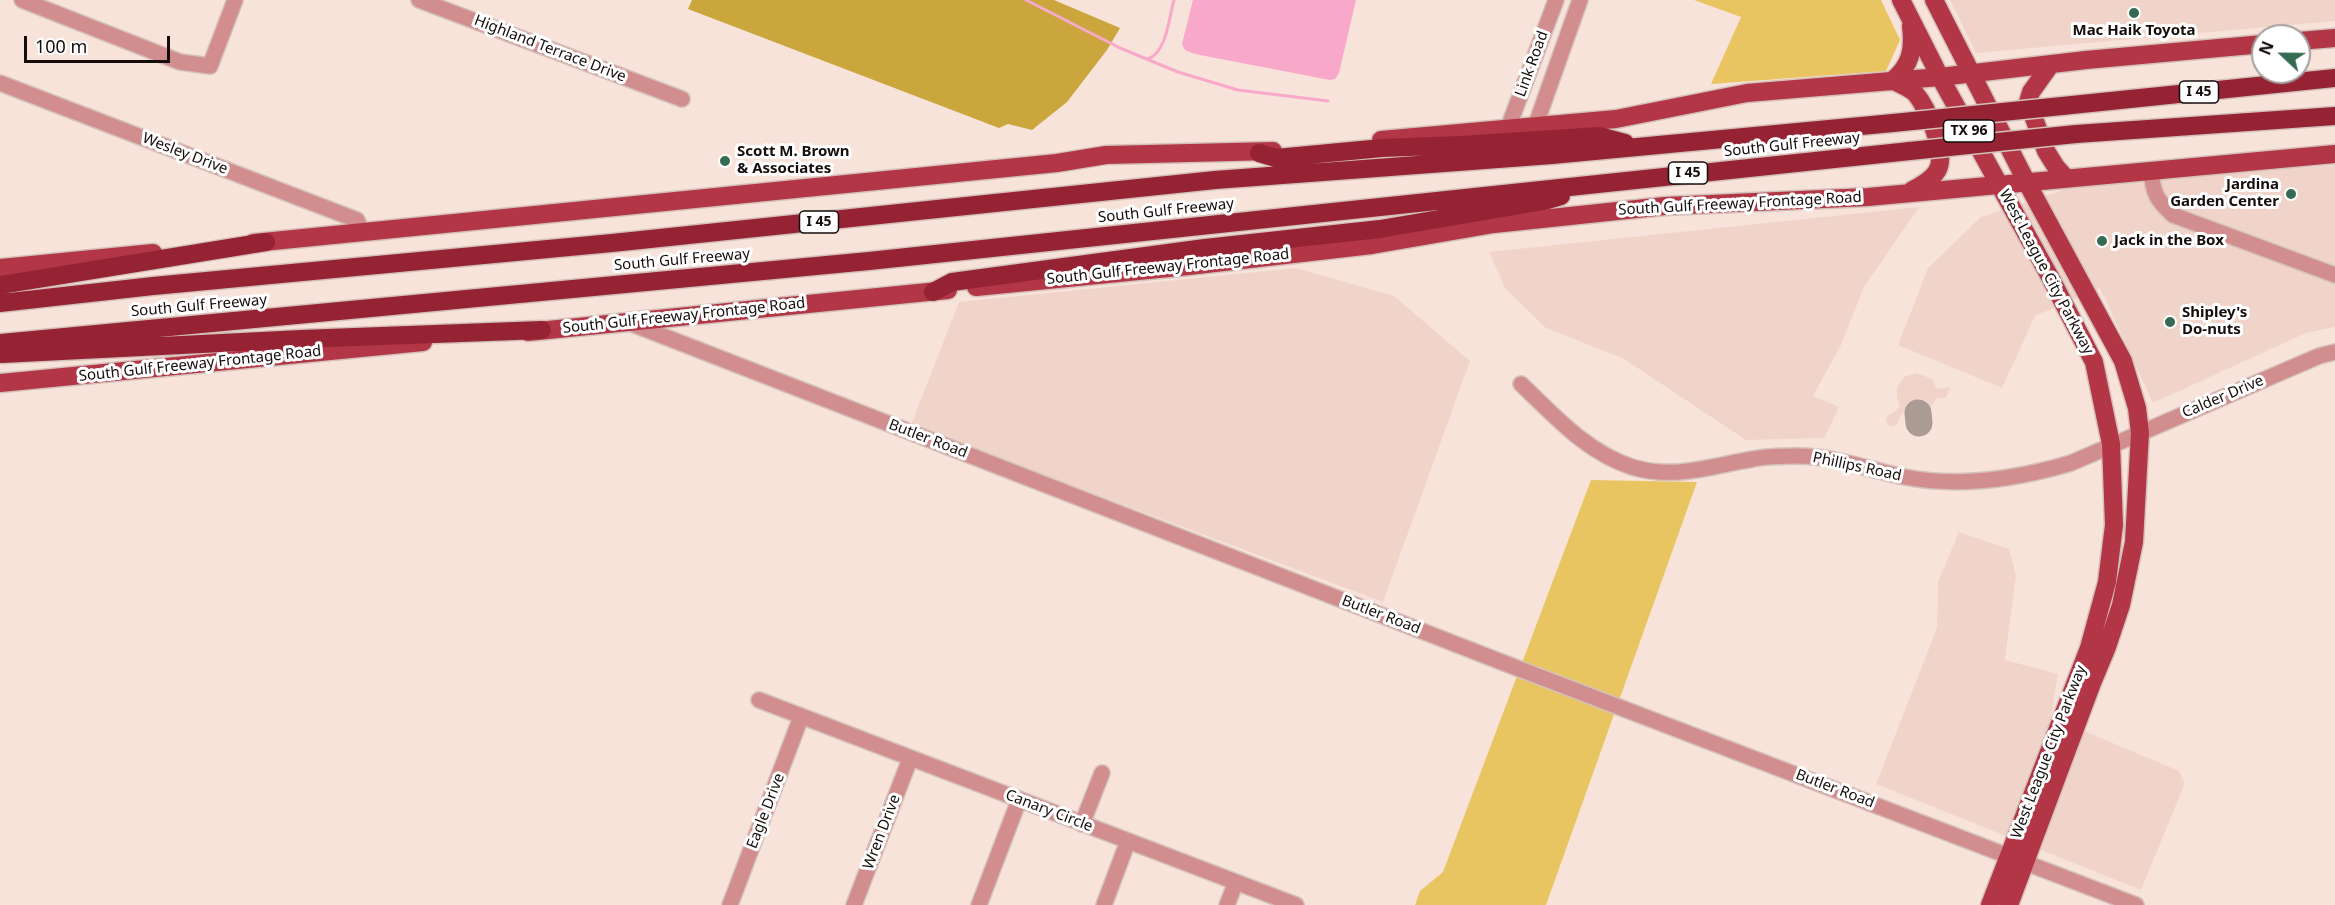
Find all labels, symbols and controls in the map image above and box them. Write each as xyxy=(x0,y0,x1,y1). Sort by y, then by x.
marker: Mac Haik Toyota xyxy=(2127,6,2141,20)
street label: Highland Terrace Drive xyxy=(472,12,628,86)
place label: Mac Haik Toyota xyxy=(2072,22,2196,40)
scale bar xyxy=(27,24,172,62)
north arrow xyxy=(2251,24,2311,84)
street label: Link Road xyxy=(1512,29,1552,99)
text: 100 m xyxy=(35,34,87,58)
text: N xyxy=(2254,38,2279,58)
road number: I 45 xyxy=(2180,81,2218,103)
road number: TX 96 xyxy=(1944,120,1994,142)
street label: Wesley Drive xyxy=(140,129,230,179)
street label: South Gulf Freeway xyxy=(1723,129,1861,161)
place label: Scott M. Brown & Associates xyxy=(737,143,850,178)
marker: Scott M. Brown & Associates xyxy=(718,154,732,168)
road number: I 45 xyxy=(1668,162,1708,184)
place label: Jardina Garden Center xyxy=(2170,176,2279,211)
street label: West League City Parkway xyxy=(1995,187,2097,357)
marker: Jardina Garden Center xyxy=(2284,187,2298,201)
street label: South Gulf Freeway Frontage Road xyxy=(1618,189,1862,219)
street label: South Gulf Freeway xyxy=(1097,195,1235,227)
road number: I 45 xyxy=(800,211,838,233)
place label: Jack in the Box xyxy=(2114,232,2224,250)
marker: Jack in the Box xyxy=(2095,234,2109,248)
street label: South Gulf Freeway xyxy=(613,245,751,275)
street label: South Gulf Freeway Frontage Road xyxy=(1046,245,1290,289)
street label: South Gulf Freeway xyxy=(130,291,268,321)
street label: South Gulf Freeway Frontage Road xyxy=(562,294,806,338)
place label: Shipley's Do-nuts xyxy=(2182,304,2247,339)
marker: Shipley's Do-nuts xyxy=(2163,315,2177,329)
street label: South Gulf Freeway Frontage Road xyxy=(78,342,322,386)
street label: Calder Drive xyxy=(2180,372,2266,422)
street label: Butler Road xyxy=(886,416,970,462)
street label: Phillips Road xyxy=(1811,449,1903,485)
street label: Butler Road xyxy=(1339,592,1423,638)
street label: West League City Parkway xyxy=(2008,663,2090,841)
street label: Butler Road xyxy=(1793,766,1877,812)
street label: Eagle Drive xyxy=(743,771,789,851)
street label: Canary Circle xyxy=(1003,786,1095,836)
street label: Wren Drive xyxy=(860,792,904,872)

